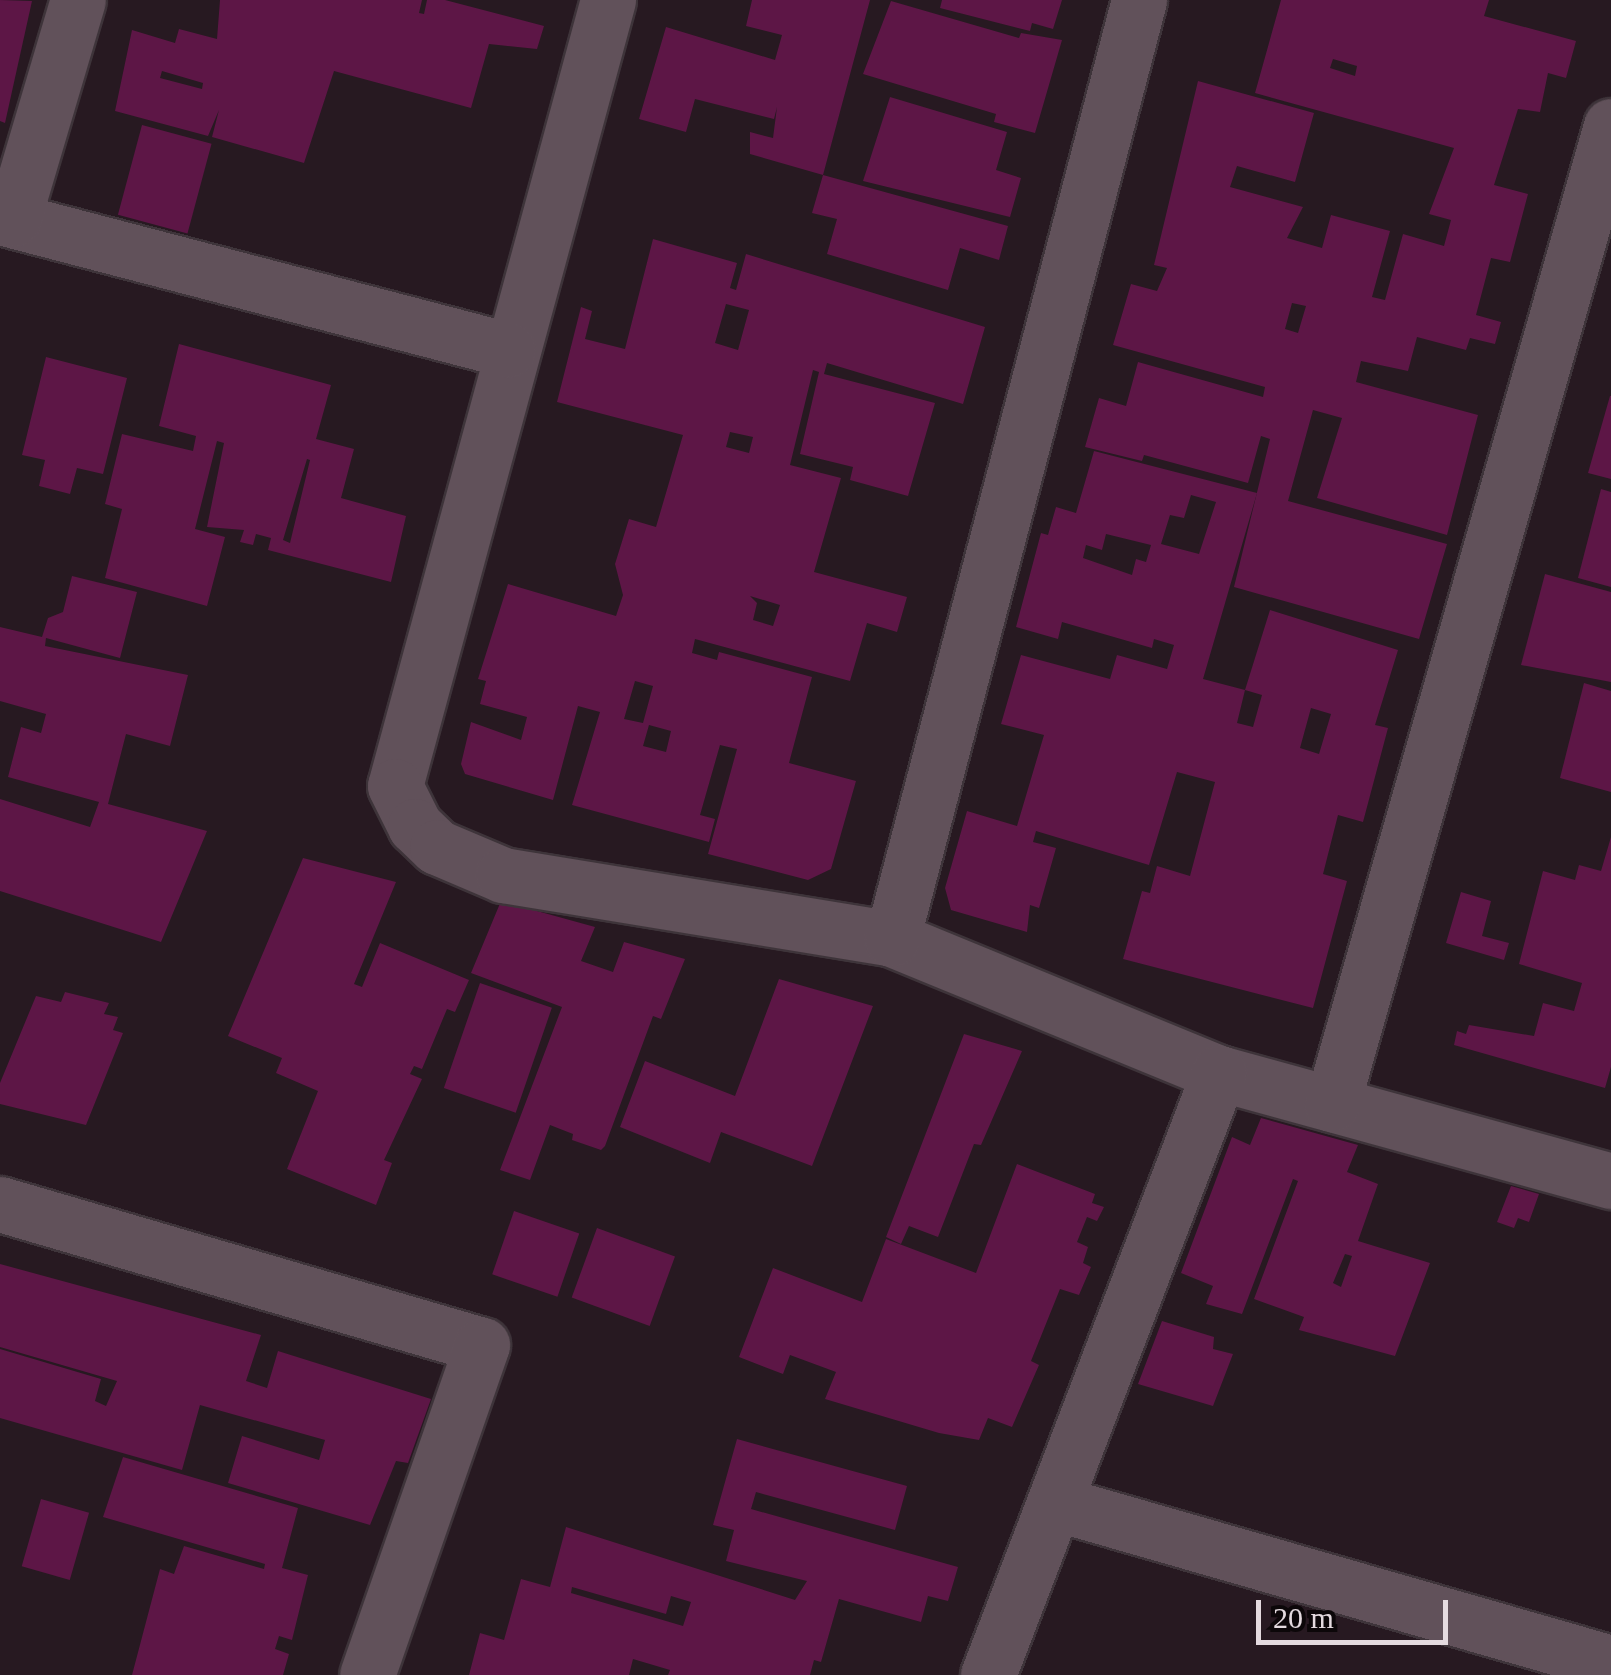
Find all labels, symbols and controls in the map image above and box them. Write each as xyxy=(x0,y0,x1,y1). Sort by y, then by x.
scale bar xyxy=(1261,1580,1454,1642)
text: 20 m xyxy=(1273,1601,1334,1634)

